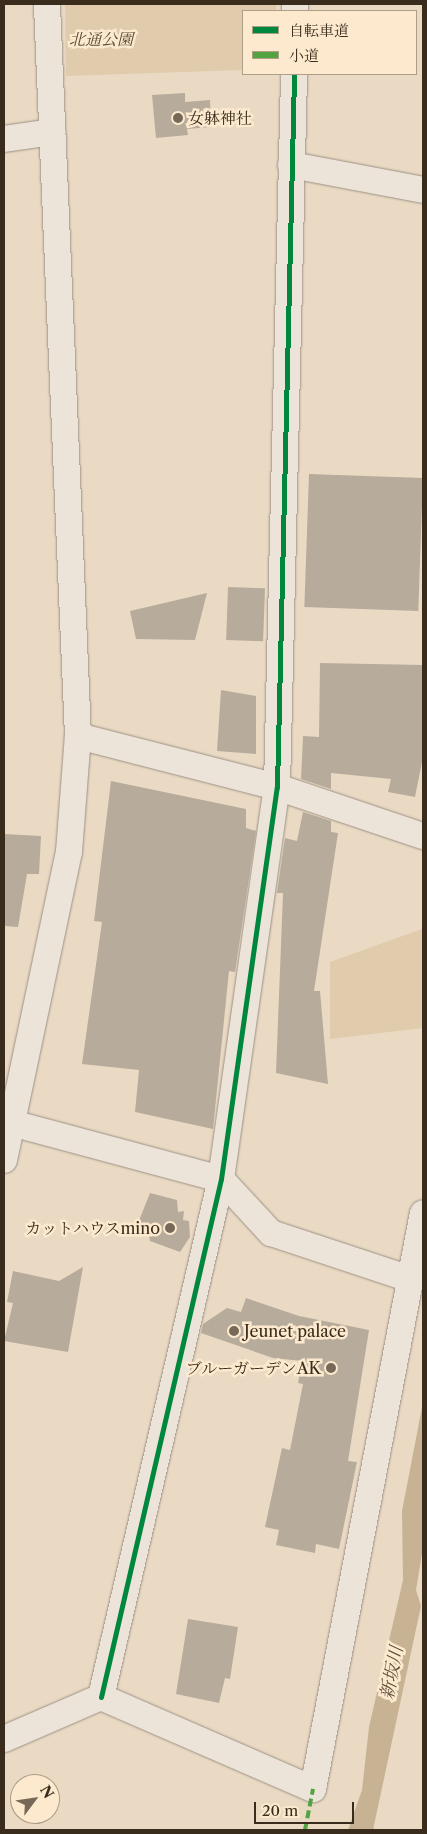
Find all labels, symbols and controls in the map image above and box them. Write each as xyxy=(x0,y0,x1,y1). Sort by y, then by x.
legend xyxy=(242,10,417,75)
text: 自転車道 xyxy=(289,21,349,40)
park label: 北通公園 xyxy=(69,29,133,49)
text: 小道 xyxy=(289,46,319,65)
place label: 女躰神社 xyxy=(188,108,252,128)
marker: 女躰神社 xyxy=(172,112,184,124)
place label: カットハウスmino xyxy=(24,1218,160,1238)
marker: カットハウスmino xyxy=(164,1222,176,1234)
place label: Jeunet palace xyxy=(244,1321,346,1341)
marker: Jeunet palace xyxy=(228,1325,240,1337)
place label: ブルーガーデンAK xyxy=(185,1358,321,1378)
marker: ブルーガーデンAK xyxy=(325,1362,337,1374)
water label: 新坂川 xyxy=(376,1644,408,1702)
north arrow xyxy=(10,1774,60,1824)
text: N xyxy=(36,1782,58,1802)
scale bar xyxy=(257,1792,357,1824)
text: 20 m xyxy=(262,1801,298,1820)

